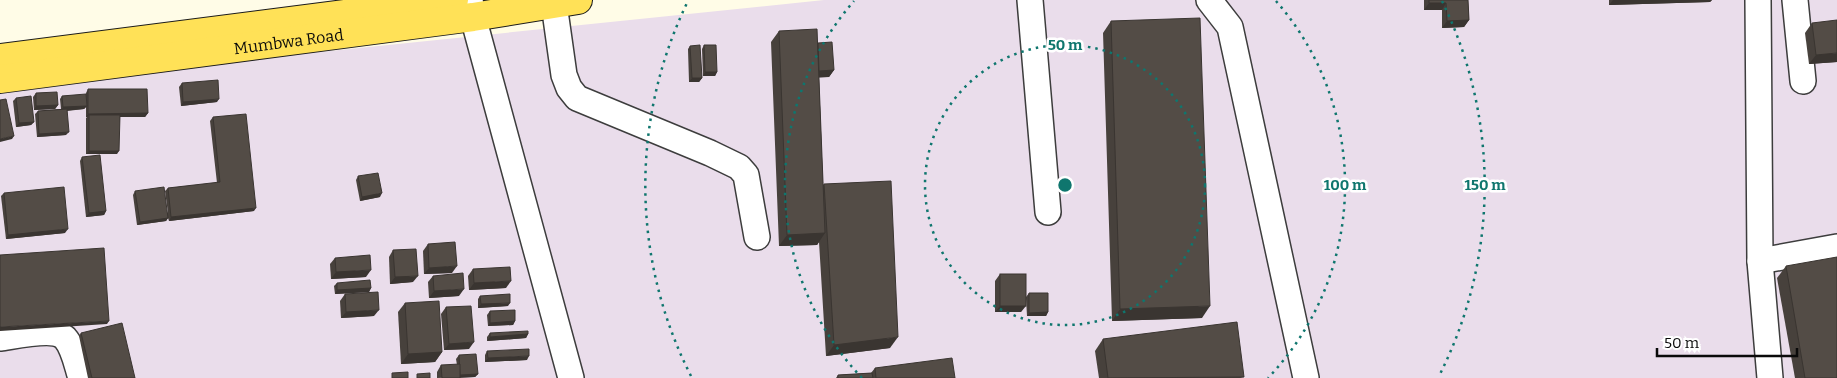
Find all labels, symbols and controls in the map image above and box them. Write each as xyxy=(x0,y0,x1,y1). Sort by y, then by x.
street label: Mumbwa Road xyxy=(233,25,345,58)
text: 50 m xyxy=(1048,36,1083,54)
centre of rings xyxy=(1056,176,1074,194)
text: 100 m xyxy=(1324,176,1367,194)
text: 150 m xyxy=(1464,176,1506,194)
scale bar xyxy=(1657,326,1797,358)
text: 50 m xyxy=(1664,334,1700,352)

